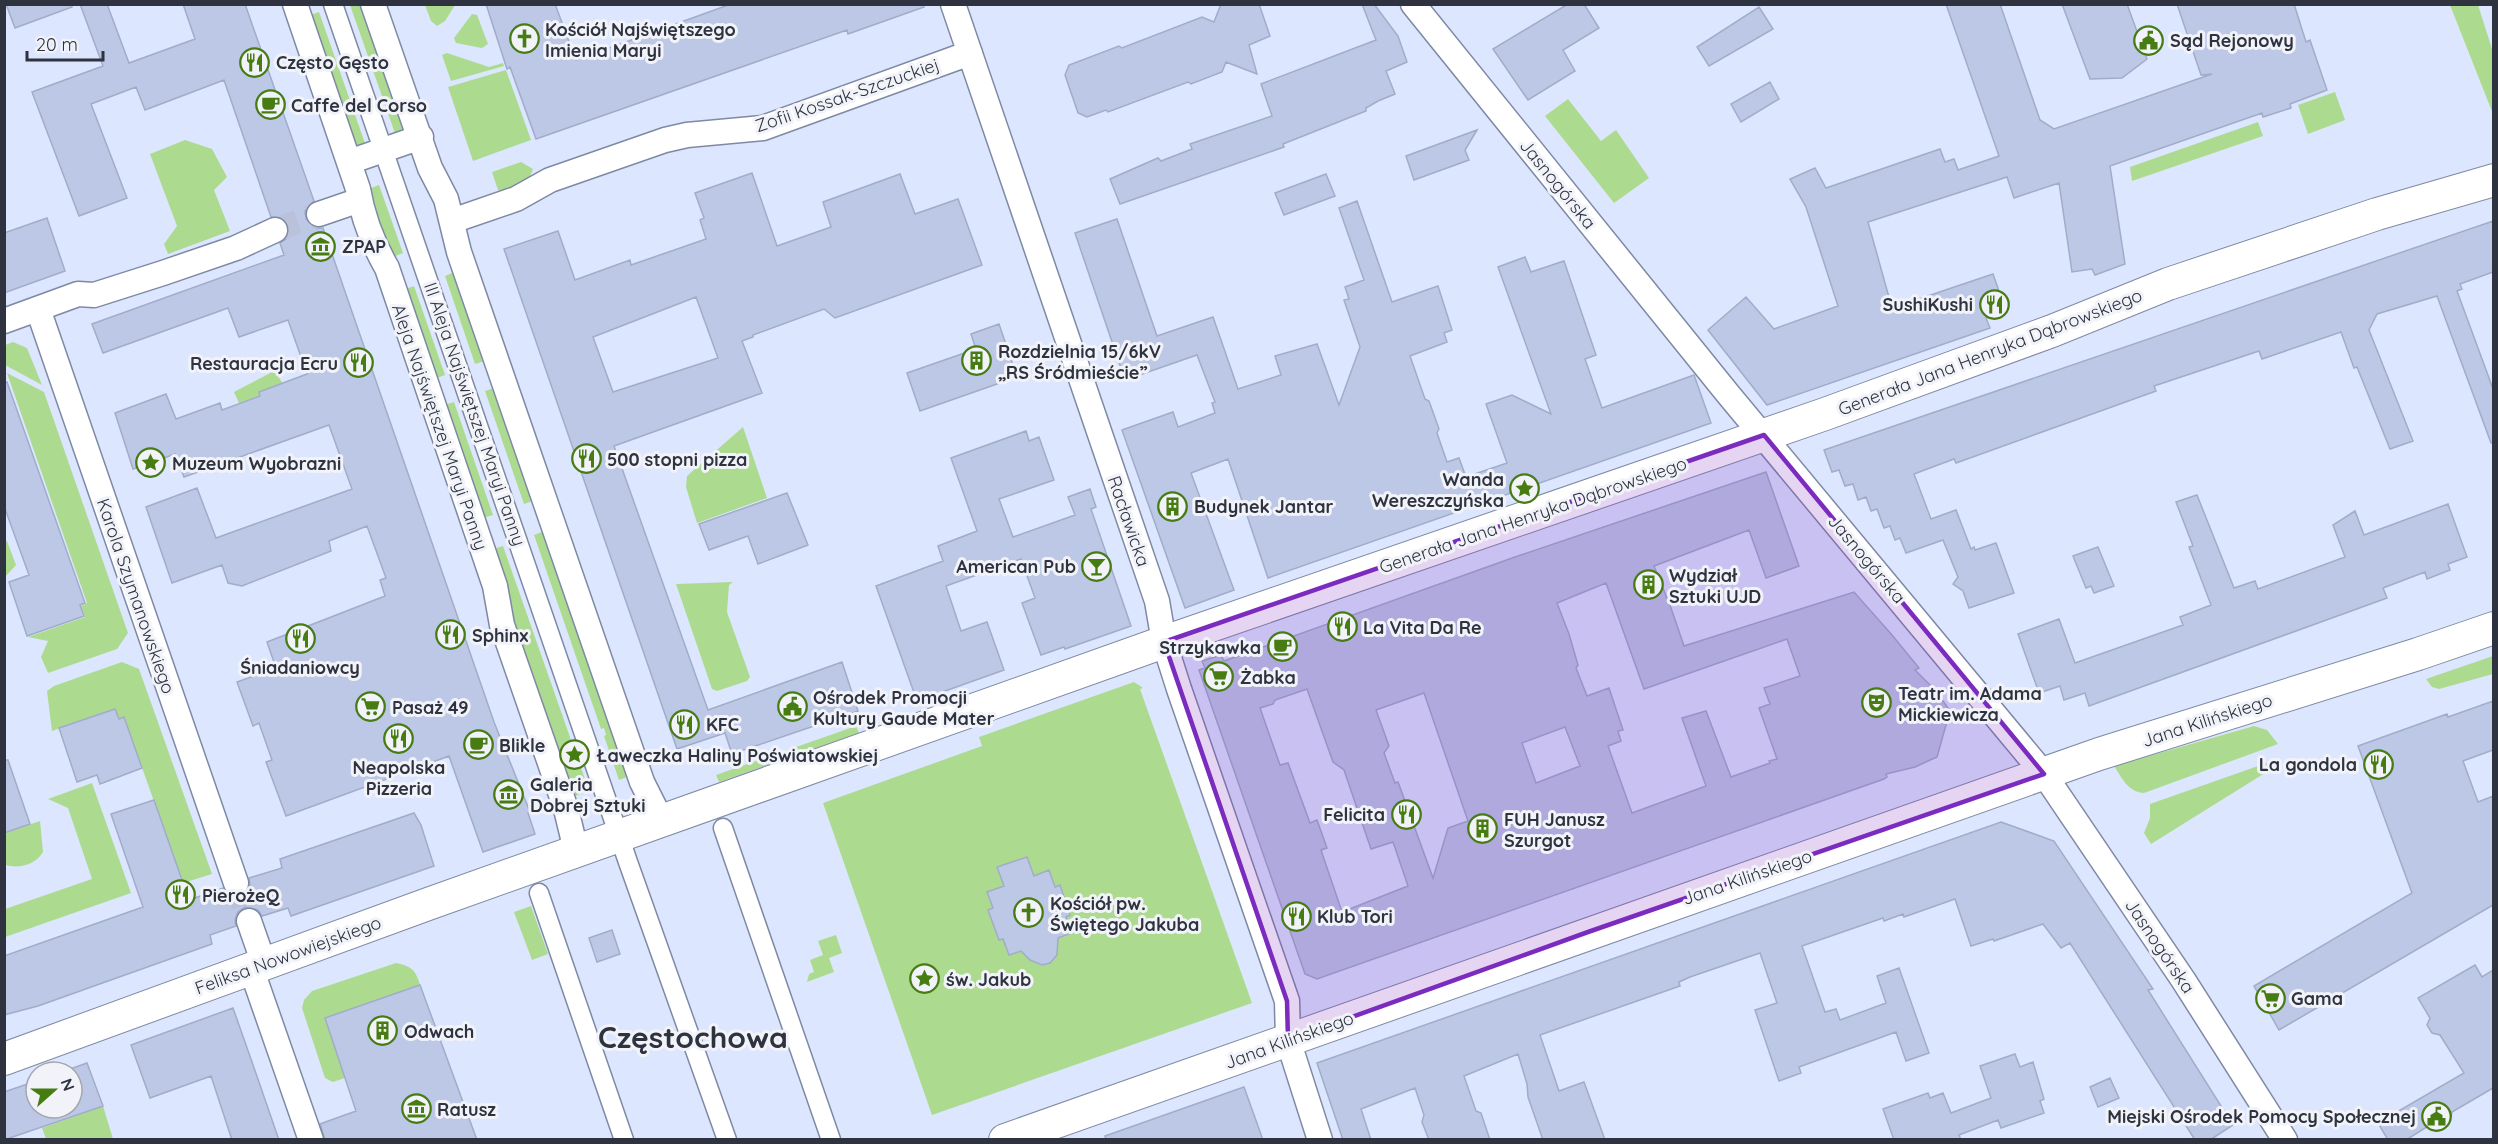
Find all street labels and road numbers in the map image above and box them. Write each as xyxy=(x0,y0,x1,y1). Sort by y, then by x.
street label: Zofii Kossak-Szczuckiej xyxy=(752,53,942,137)
street label: Jasnogórska xyxy=(1515,134,1601,234)
street label: III Aleja Najświętszej Maryi Panny xyxy=(420,279,530,549)
street label: Generała Jana Henryka Dąbrowskiego xyxy=(1835,283,2145,421)
street label: Aleja Najświętszej Maryi Panny xyxy=(388,301,492,553)
street label: Generała Jana Henryka Dąbrowskiego xyxy=(1376,451,1690,579)
street label: Racławicka xyxy=(1103,473,1155,569)
street label: Karola Szymanowskiego xyxy=(92,495,180,697)
street label: Jasnogórska xyxy=(1823,510,1911,608)
street label: Jana Kilińskiego xyxy=(2139,688,2275,752)
street label: Jana Kilińskiego xyxy=(1679,844,1815,910)
street label: Jasnogórska xyxy=(2120,894,2200,998)
street label: Feliksa Nowowiejskiego xyxy=(192,911,384,999)
street label: Jana Kilińskiego xyxy=(1221,1006,1357,1074)

